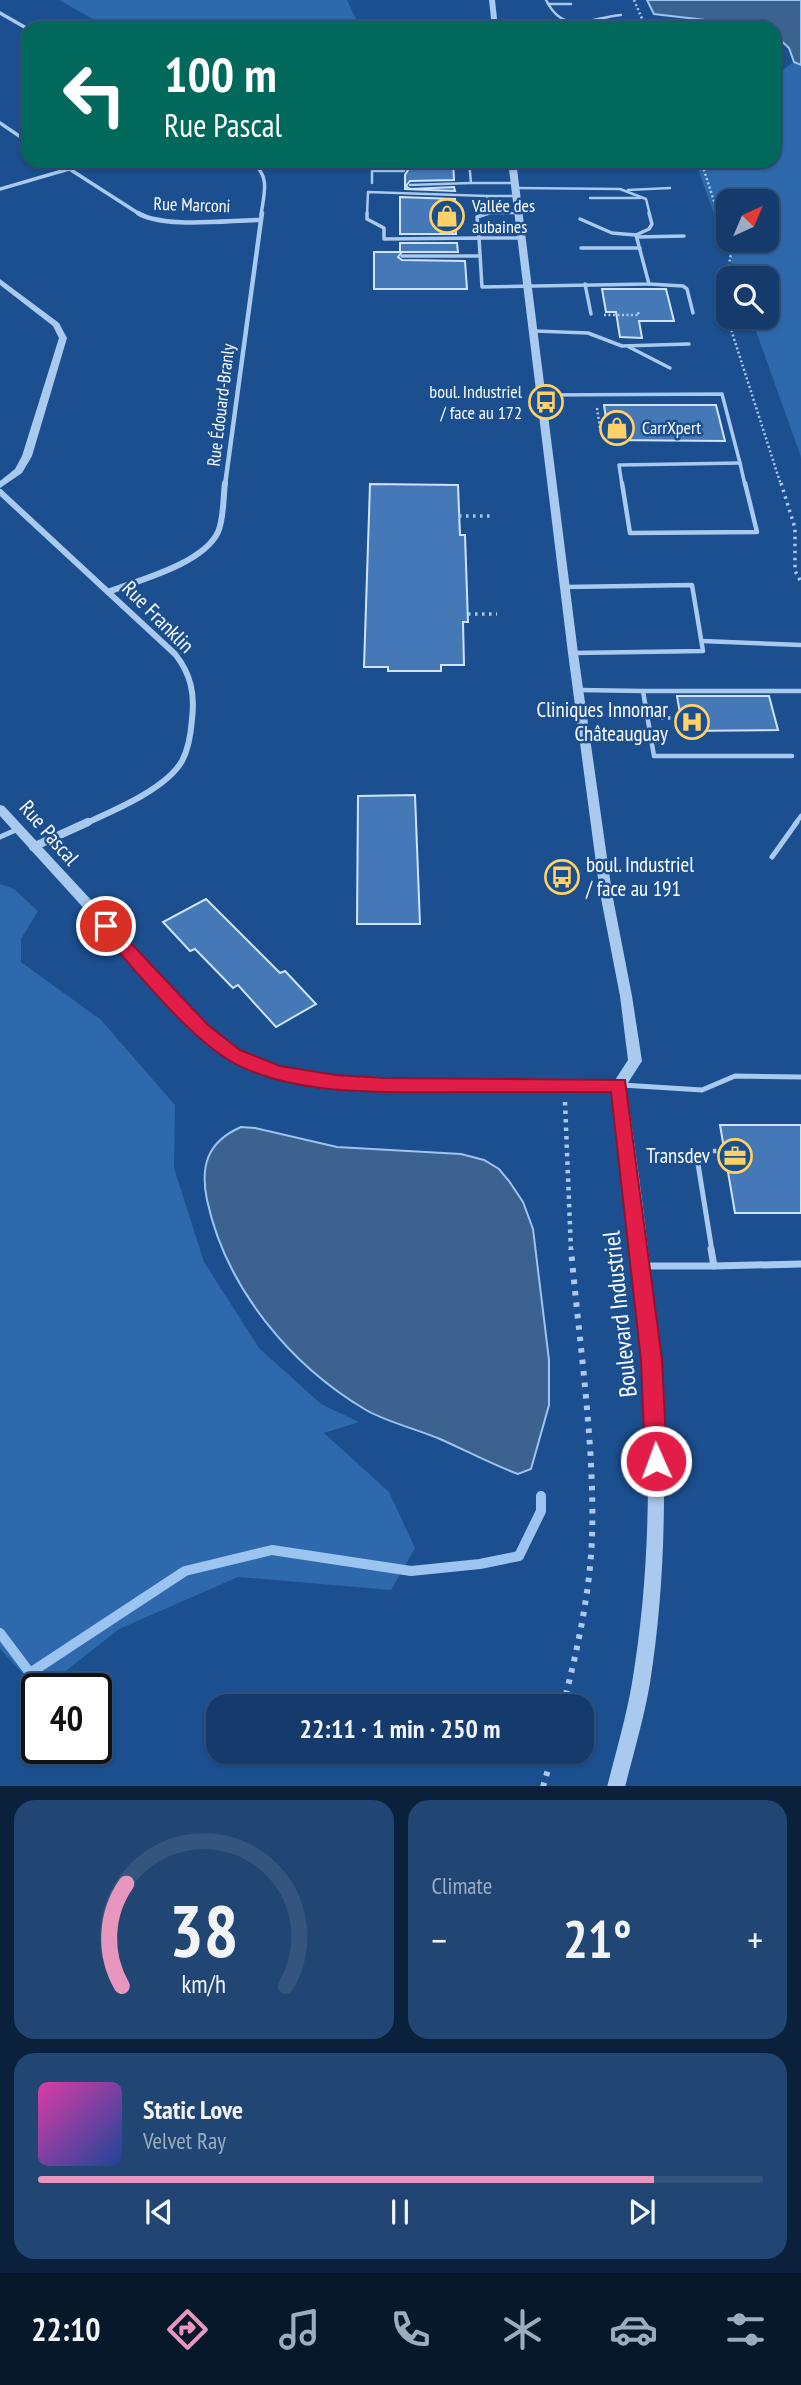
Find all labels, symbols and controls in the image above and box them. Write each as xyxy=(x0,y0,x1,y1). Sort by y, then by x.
text: 100 m xyxy=(164,42,277,106)
icon: left xyxy=(49,49,140,140)
text: Rue Pascal xyxy=(164,104,282,146)
north arrow xyxy=(716,189,779,252)
map controls xyxy=(716,189,779,329)
street label: Rue Marconi xyxy=(153,192,231,217)
place label: Vallée des aubaines xyxy=(471,194,535,238)
shop icon: Vallée des aubaines xyxy=(428,197,466,235)
button: search xyxy=(716,266,779,329)
street label: Rue Édouard-Branly xyxy=(202,342,239,468)
place label: boul. Industriel / face au 172 xyxy=(429,380,523,424)
bus stop icon: boul. Industriel / face au 172 xyxy=(527,383,565,421)
shop icon: CarrXpert xyxy=(598,409,636,447)
place label: CarrXpert xyxy=(642,416,701,439)
street label: Rue Franklin xyxy=(117,575,200,658)
place label: Cliniques Innomar Châteauguay xyxy=(537,696,668,747)
hospital icon: Cliniques Innomar Châteauguay xyxy=(673,703,711,741)
street label: Rue Pascal xyxy=(14,795,85,871)
place label: boul. Industriel / face au 191 xyxy=(585,851,694,902)
bus stop icon: boul. Industriel / face au 191 xyxy=(543,858,581,896)
pin xyxy=(76,896,136,956)
icon: arrive xyxy=(87,907,125,945)
office icon: Transdev xyxy=(716,1137,754,1175)
place label: Transdev xyxy=(646,1142,711,1169)
street label: Boulevard Industriel xyxy=(595,1229,644,1399)
position arrow xyxy=(619,1424,693,1498)
speed limit sign: 40 xyxy=(21,1673,112,1764)
text: 22:11 · 1 min · 250 m xyxy=(300,1712,500,1745)
text: Climate xyxy=(432,1871,492,1900)
text: 38 xyxy=(169,1882,239,1976)
text: 21° xyxy=(563,1905,632,1972)
text: − xyxy=(432,1915,447,1964)
text: + xyxy=(747,1915,763,1964)
text: km/h xyxy=(182,1967,226,1999)
text: Static Love xyxy=(143,2093,243,2126)
text: Velvet Ray xyxy=(143,2126,226,2155)
icon: previous xyxy=(140,2193,178,2231)
icon: pause xyxy=(381,2193,419,2231)
icon: next xyxy=(623,2193,661,2231)
icon: directions xyxy=(163,2305,212,2354)
icon: music xyxy=(275,2305,324,2354)
icon: phone xyxy=(386,2305,435,2354)
icon: climate xyxy=(498,2305,547,2354)
icon: car xyxy=(609,2305,658,2354)
icon: filters xyxy=(721,2305,770,2354)
text: 22:10 xyxy=(31,2308,100,2350)

